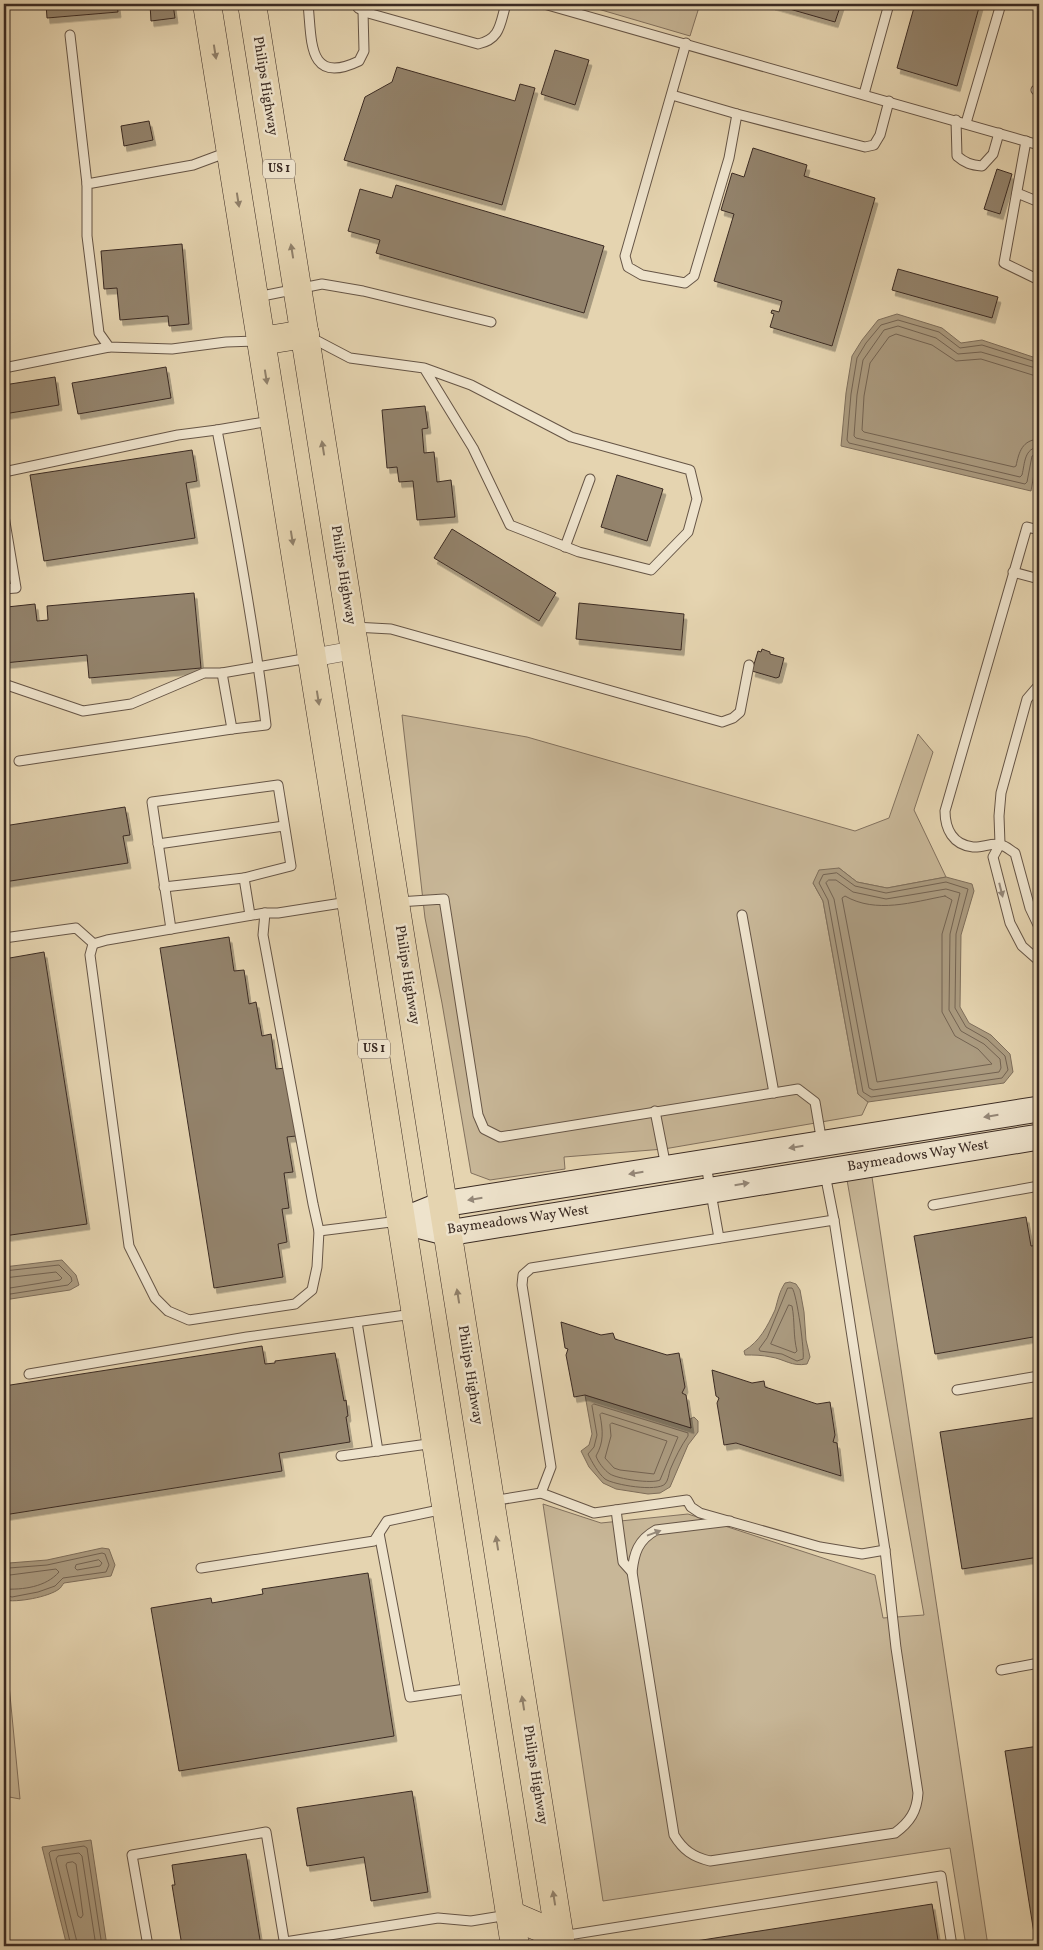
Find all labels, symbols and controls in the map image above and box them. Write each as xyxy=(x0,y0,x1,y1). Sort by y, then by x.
street label: Philips Highway xyxy=(248,35,282,138)
one-way arrow xyxy=(211,44,219,60)
road number: US 1 xyxy=(263,160,295,178)
one-way arrow xyxy=(235,192,243,208)
one-way arrow xyxy=(288,243,296,259)
one-way arrow xyxy=(263,370,271,386)
one-way arrow xyxy=(319,439,327,455)
street label: Philips Highway xyxy=(326,524,360,627)
one-way arrow xyxy=(289,530,297,546)
one-way arrow xyxy=(314,691,322,707)
one-way arrow xyxy=(998,882,1006,897)
street label: Philips Highway xyxy=(390,924,424,1027)
road number: US 1 xyxy=(358,1040,390,1058)
one-way arrow xyxy=(983,1113,999,1121)
street label: Baymeadows Way West xyxy=(846,1135,990,1177)
one-way arrow xyxy=(788,1144,804,1152)
one-way arrow xyxy=(627,1170,643,1178)
one-way arrow xyxy=(734,1180,750,1188)
one-way arrow xyxy=(467,1195,483,1203)
street label: Baymeadows Way West xyxy=(446,1201,590,1239)
one-way arrow xyxy=(453,1287,461,1303)
street label: Philips Highway xyxy=(453,1324,487,1427)
one-way arrow xyxy=(647,1529,662,1537)
one-way arrow xyxy=(493,1534,501,1550)
one-way arrow xyxy=(519,1695,527,1711)
street label: Philips Highway xyxy=(518,1724,552,1827)
one-way arrow xyxy=(549,1890,557,1906)

